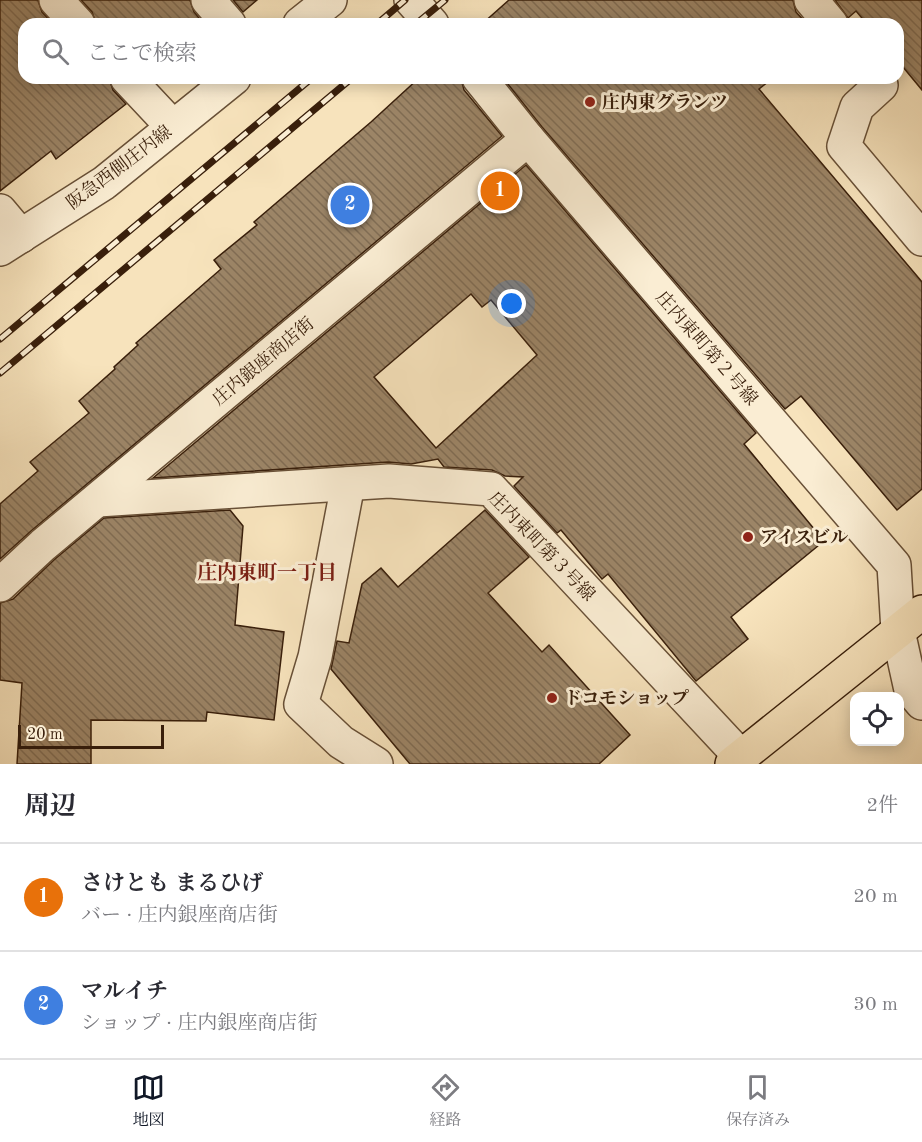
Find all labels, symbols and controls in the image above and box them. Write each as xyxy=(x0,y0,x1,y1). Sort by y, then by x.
search box xyxy=(18,18,904,84)
icon: search xyxy=(39,35,72,68)
text: ここで検索 xyxy=(87,43,197,65)
place label: 庄内東グランツ xyxy=(602,92,728,112)
marker: 庄内東グランツ xyxy=(583,95,597,109)
street label: 阪急西側庄内線 xyxy=(63,121,175,213)
pin: 1 xyxy=(480,168,520,213)
pin: 2 xyxy=(330,182,370,228)
street label: 庄内東町第２号線 xyxy=(652,287,762,409)
your location xyxy=(497,289,526,318)
street label: 庄内銀座商店街 xyxy=(208,313,318,409)
street label: 庄内東町第３号線 xyxy=(485,487,599,605)
place label: アイスビル xyxy=(760,528,848,547)
marker: アイスビル xyxy=(741,530,755,544)
district label: 庄内東町一丁目 xyxy=(197,562,337,584)
place label: ドコモショップ xyxy=(564,689,689,708)
marker: ドコモショップ xyxy=(545,691,559,705)
map controls xyxy=(850,692,904,746)
button: locate xyxy=(850,692,904,746)
scale bar xyxy=(18,722,164,750)
text: 20 m xyxy=(27,727,63,743)
text: 周辺 xyxy=(24,794,76,820)
text: 2件 xyxy=(866,796,898,816)
text: さけとも まるひげ xyxy=(81,873,263,895)
text: 1 xyxy=(38,887,49,907)
text: 20 m xyxy=(853,887,898,907)
text: バー · 庄内銀座商店街 xyxy=(81,906,278,926)
text: マルイチ xyxy=(81,981,168,1003)
text: 2 xyxy=(38,995,49,1015)
text: 30 m xyxy=(853,995,898,1015)
text: ショップ · 庄内銀座商店街 xyxy=(81,1014,317,1034)
tab: 地図 xyxy=(132,1071,165,1131)
tab: 経路 xyxy=(429,1071,462,1131)
tab: 保存済み xyxy=(726,1071,790,1131)

